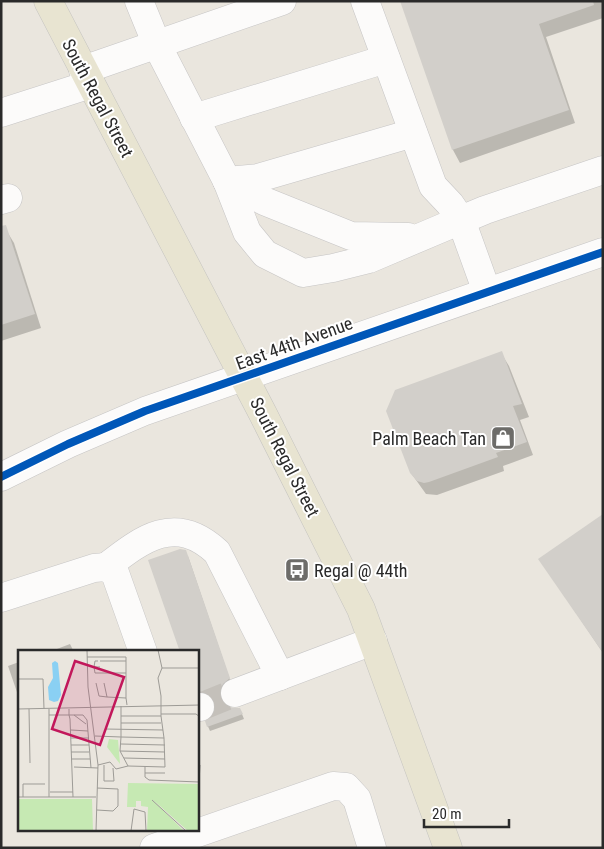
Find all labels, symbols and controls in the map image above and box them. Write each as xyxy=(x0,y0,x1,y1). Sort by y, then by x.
street label: South Regal Street xyxy=(58,35,138,161)
street label: East 44th Avenue xyxy=(233,312,355,374)
street label: South Regal Street xyxy=(246,394,324,520)
shop icon: Palm Beach Tan xyxy=(490,425,516,451)
place label: Palm Beach Tan xyxy=(372,428,486,449)
bus stop icon: Regal @ 44th xyxy=(284,557,310,583)
place label: Regal @ 44th xyxy=(314,560,408,581)
inset map xyxy=(18,650,199,832)
scale bar xyxy=(424,796,509,828)
text: 20 m xyxy=(432,805,462,823)

